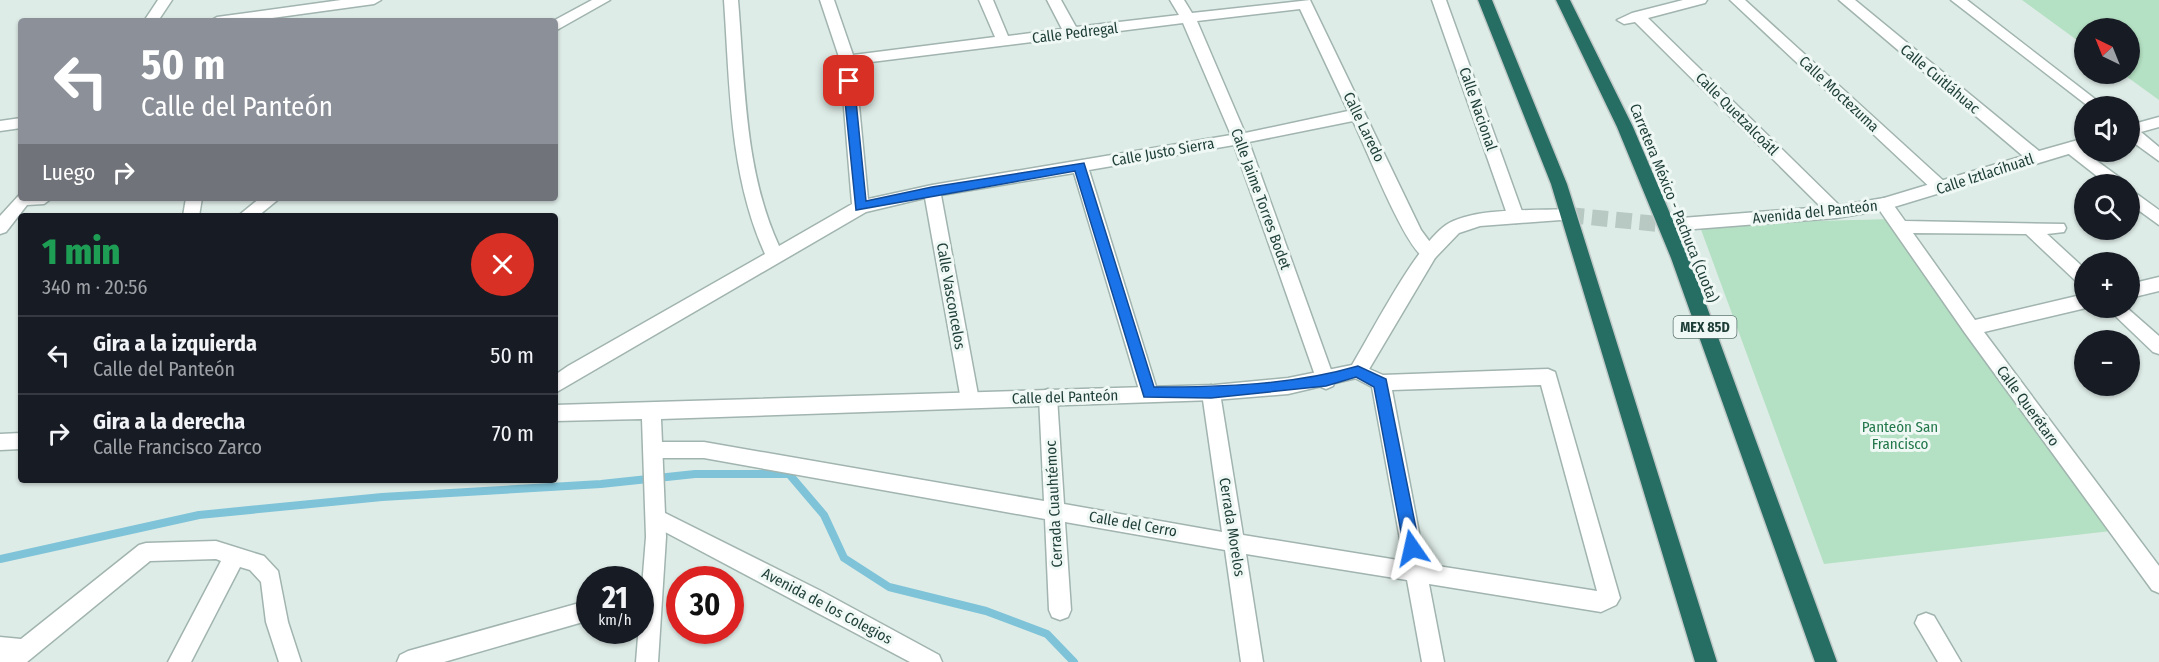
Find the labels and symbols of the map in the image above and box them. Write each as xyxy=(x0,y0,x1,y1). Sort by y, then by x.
north arrow xyxy=(2074,18,2140,84)
street label: Calle Pedregal xyxy=(1031,19,1119,47)
street label: Calle Cuitláhuac xyxy=(1897,41,1984,118)
street label: Calle Moctezuma xyxy=(1795,52,1883,136)
pin xyxy=(823,55,874,106)
street label: Calle Nacional xyxy=(1455,65,1501,153)
street label: Calle Quetzalcoátl xyxy=(1692,69,1782,159)
street label: Calle Laredo xyxy=(1339,89,1389,165)
street label: Carretera México - Pachuca (Cuota) xyxy=(1626,101,1722,305)
street label: Calle Jaime Torres Bodet xyxy=(1227,126,1295,272)
street label: Calle Justo Sierra xyxy=(1110,134,1216,170)
street label: Calle Iztlacíhuatl xyxy=(1934,150,2036,198)
street label: Avenida del Panteón xyxy=(1752,196,1878,228)
street label: Calle Vasconcelos xyxy=(933,241,969,351)
road number: MEX 85D xyxy=(1674,316,1736,338)
street label: Calle Querétaro xyxy=(1993,362,2063,450)
street label: Calle del Panteón xyxy=(1011,386,1119,408)
park label: Panteón San Francisco xyxy=(1862,418,1938,453)
street label: Cerrada Cuauhtémoc xyxy=(1042,439,1066,568)
street label: Cerrada Morelos xyxy=(1215,476,1249,578)
street label: Calle del Cerro xyxy=(1088,507,1179,541)
position arrow xyxy=(1380,516,1444,580)
street label: Avenida de los Colegios xyxy=(759,564,895,648)
speed limit sign: 30 xyxy=(666,566,744,644)

